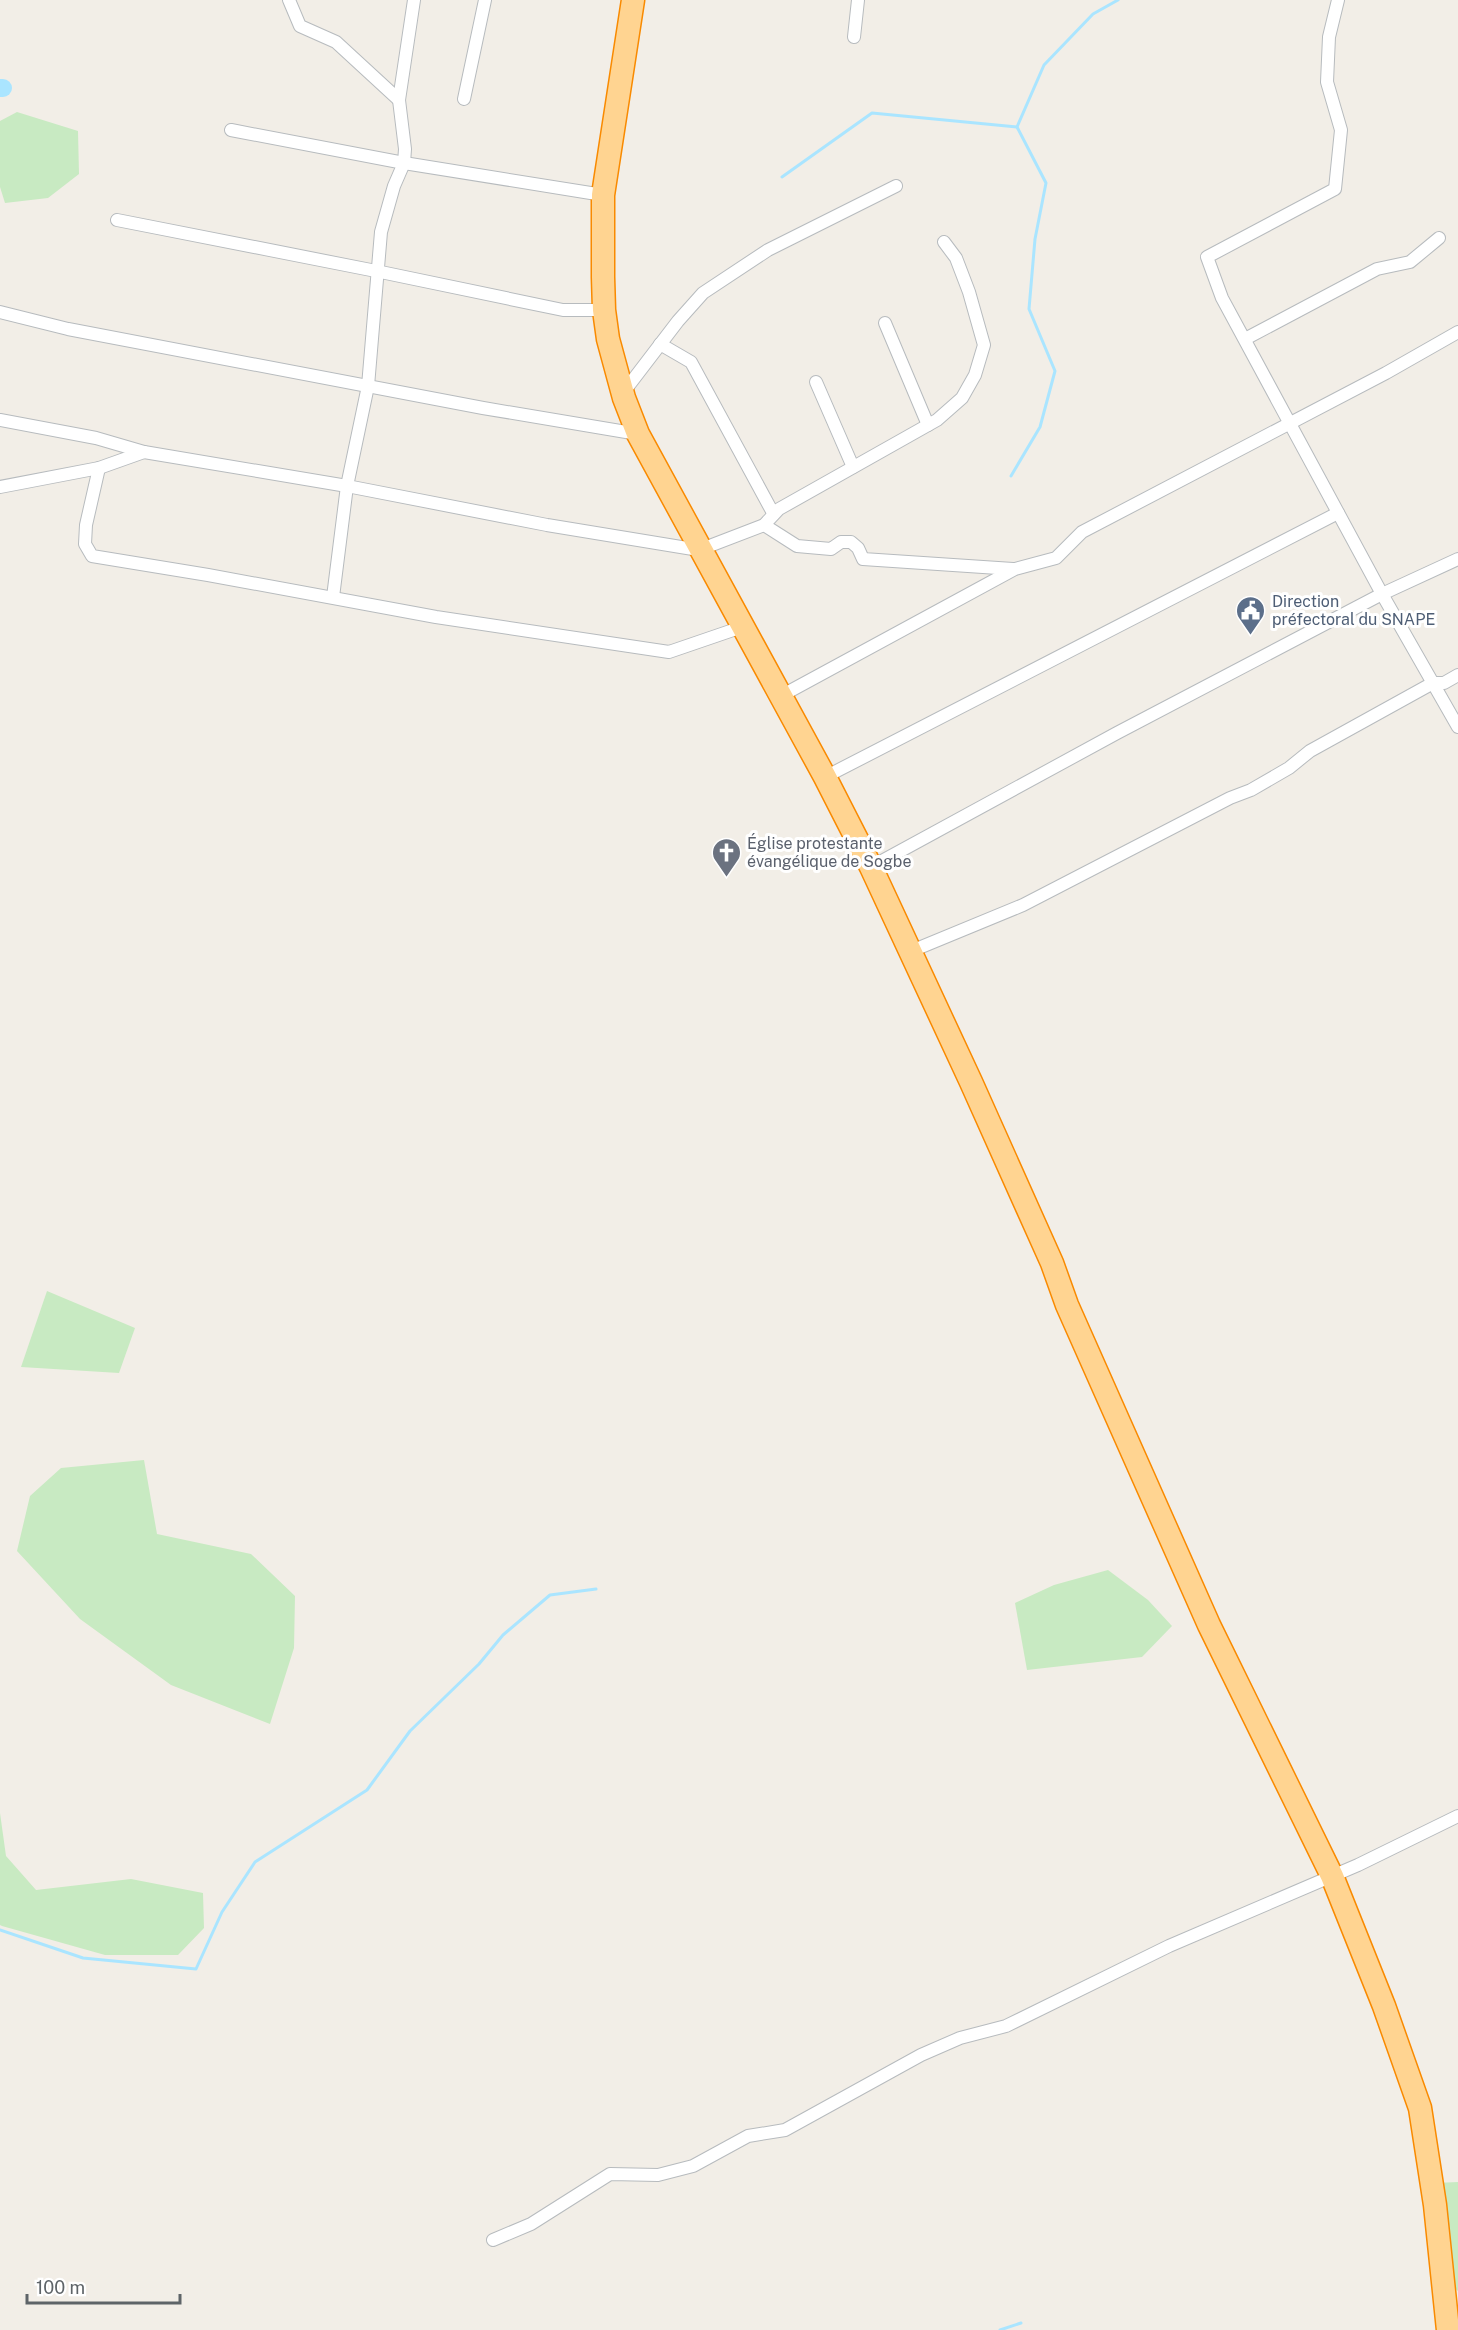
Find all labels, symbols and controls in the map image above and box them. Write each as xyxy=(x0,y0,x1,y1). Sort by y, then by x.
place label: Direction préfectoral du SNAPE xyxy=(1272,592,1435,629)
public building icon: Direction préfectoral du SNAPE xyxy=(1235,594,1267,636)
place label: Église protestante évangélique de Sogbe xyxy=(747,833,911,871)
church icon: Église protestante évangélique de Sogbe xyxy=(710,836,742,878)
scale bar xyxy=(27,2267,180,2305)
text: 100 m xyxy=(36,2277,85,2298)

